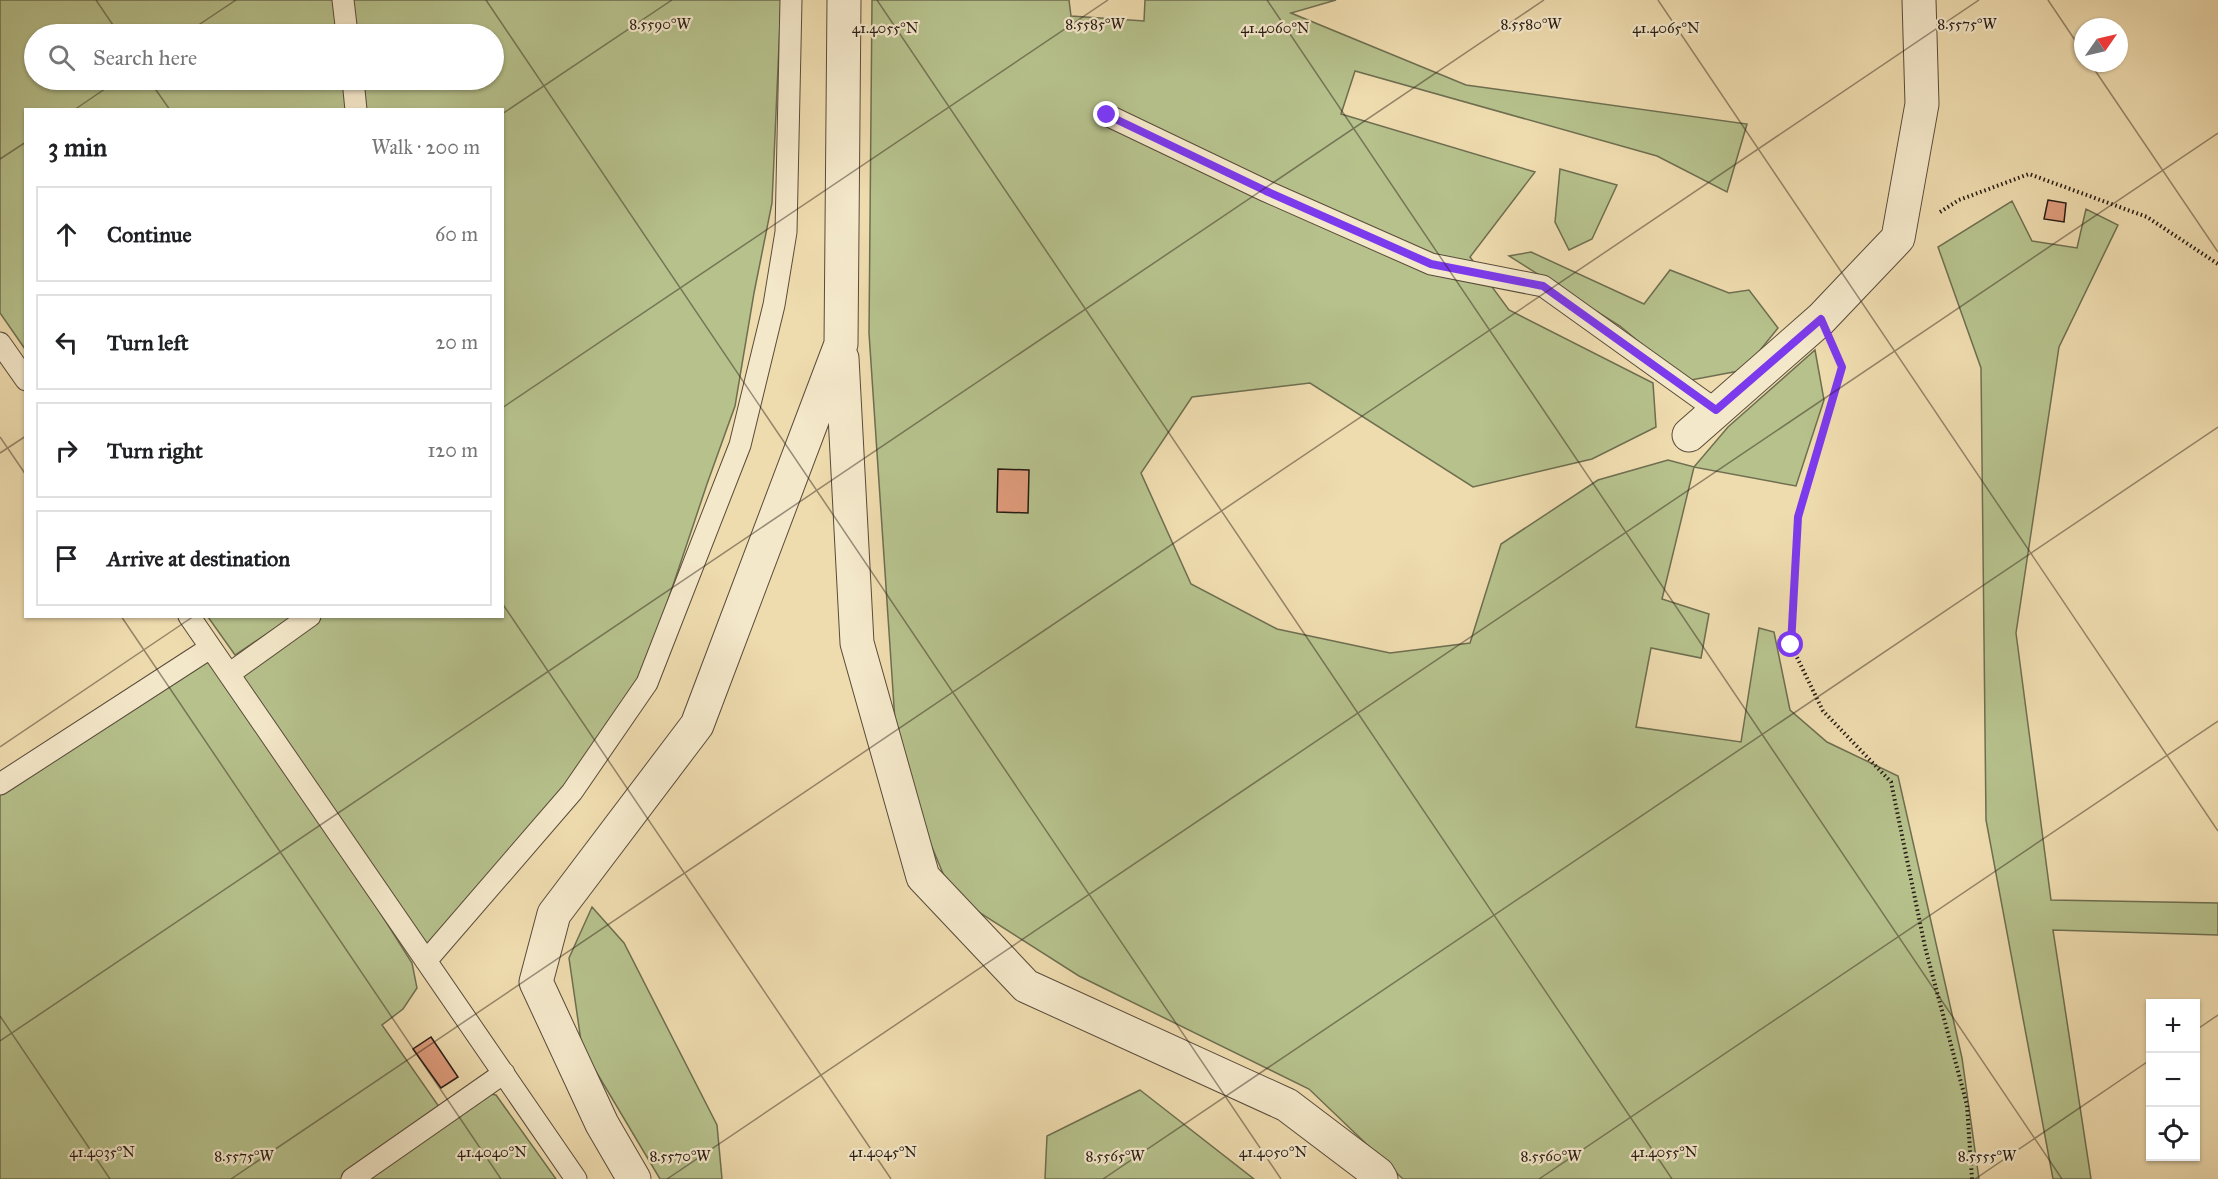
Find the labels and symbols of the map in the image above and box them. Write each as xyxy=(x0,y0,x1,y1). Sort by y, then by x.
text: 8.5590°W xyxy=(629,15,691,33)
text: 8.5585°W xyxy=(1065,15,1125,33)
text: 8.5580°W xyxy=(1500,15,1562,33)
text: 8.5575°W xyxy=(1937,15,1997,33)
north arrow xyxy=(2074,18,2128,72)
text: 41.4055°N xyxy=(852,19,919,37)
text: 41.4060°N xyxy=(1240,19,1310,37)
text: 41.4065°N xyxy=(1632,19,1700,37)
route end xyxy=(1093,101,1119,127)
route start xyxy=(1777,631,1803,657)
text: 41.4035°N xyxy=(69,1143,135,1161)
text: 41.4040°N xyxy=(457,1143,527,1161)
text: 41.4045°N xyxy=(849,1143,917,1161)
text: 41.4050°N xyxy=(1239,1143,1308,1161)
text: 41.4055°N xyxy=(1631,1143,1698,1161)
text: 8.5575°W xyxy=(214,1147,274,1165)
text: 8.5570°W xyxy=(649,1147,711,1165)
text: 8.5565°W xyxy=(1085,1147,1145,1165)
text: 8.5560°W xyxy=(1521,1147,1582,1165)
text: 8.5555°W xyxy=(1958,1147,2017,1165)

